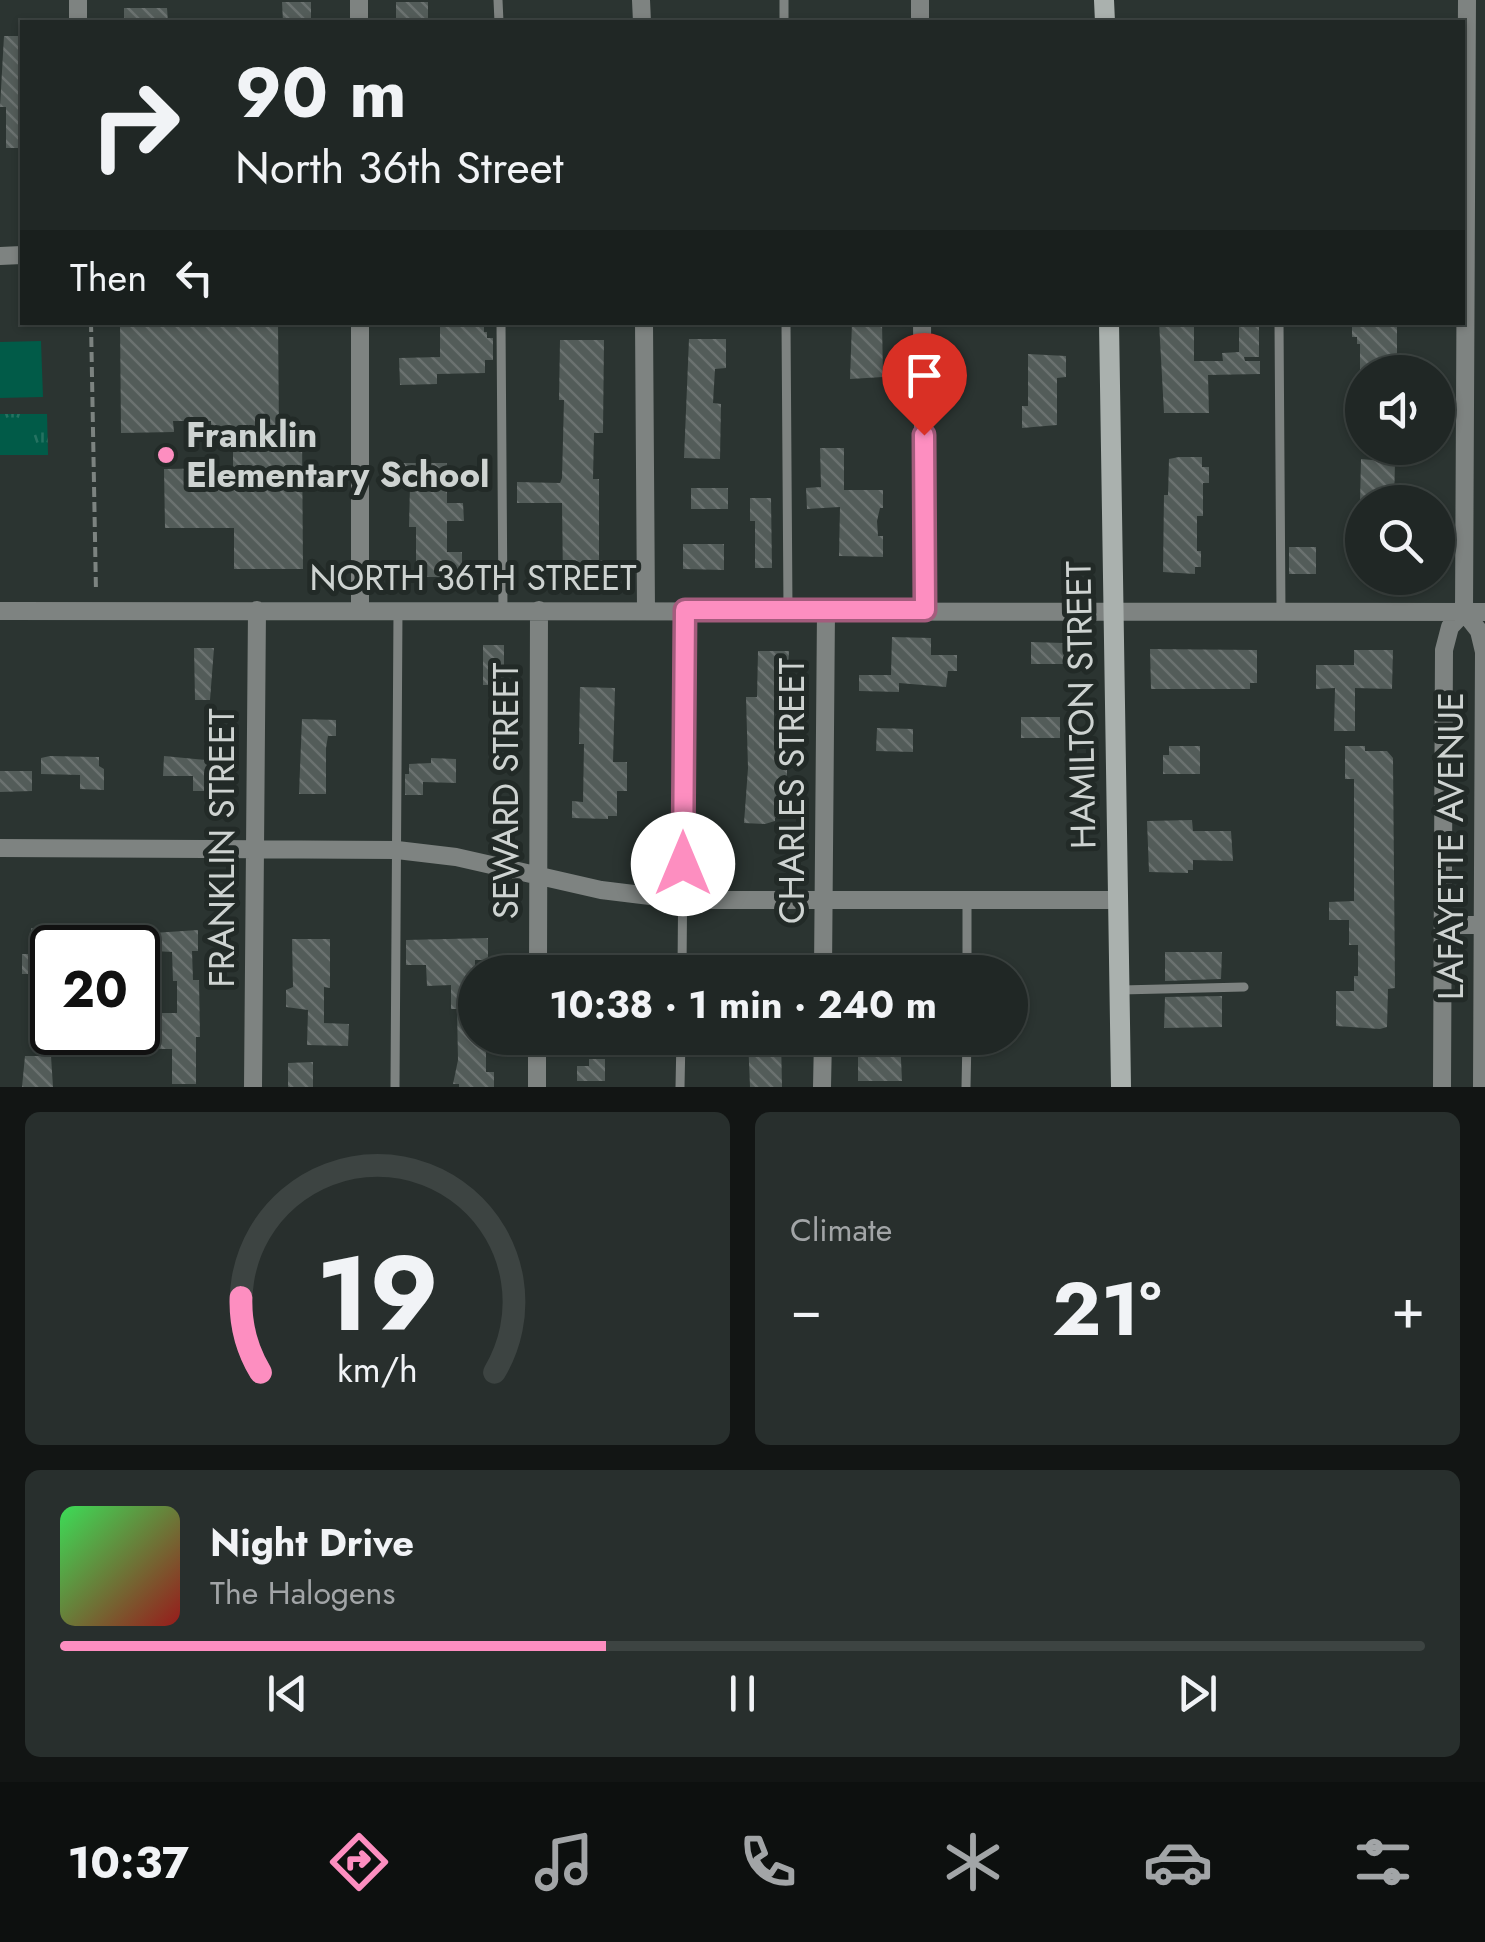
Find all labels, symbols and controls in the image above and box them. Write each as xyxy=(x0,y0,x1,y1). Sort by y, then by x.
text: 90 m xyxy=(235,42,407,143)
icon: right xyxy=(70,60,200,190)
text: North 36th Street xyxy=(235,135,564,200)
text: Then xyxy=(70,250,147,305)
icon: left xyxy=(167,250,222,305)
pin xyxy=(882,333,967,436)
icon: arrive xyxy=(897,348,952,403)
map controls xyxy=(1345,355,1455,595)
button: sound xyxy=(1345,355,1455,465)
place label: Franklin Elementary School xyxy=(186,410,490,500)
marker: Franklin Elementary School xyxy=(155,444,177,466)
button: search xyxy=(1345,485,1455,595)
street label: NORTH 36TH STREET xyxy=(309,553,637,603)
street label: HAMILTON STREET xyxy=(1053,561,1109,849)
street label: CHARLES STREET xyxy=(767,658,817,924)
street label: SEWARD STREET xyxy=(481,663,531,919)
street label: LAFAYETTE AVENUE xyxy=(1426,692,1476,1000)
street label: FRANKLIN STREET xyxy=(197,709,247,987)
position arrow xyxy=(631,812,735,916)
speed limit sign: 20 xyxy=(30,925,160,1055)
text: 10:38 · 1 min · 240 m xyxy=(549,977,937,1032)
text: Climate xyxy=(790,1207,892,1253)
text: 19 xyxy=(316,1219,439,1369)
text: 21° xyxy=(1052,1255,1162,1363)
text: − xyxy=(790,1269,822,1349)
text: + xyxy=(1391,1269,1425,1349)
text: km/h xyxy=(337,1344,418,1395)
text: Night Drive xyxy=(210,1515,414,1570)
text: The Halogens xyxy=(210,1570,395,1616)
icon: previous xyxy=(260,1666,315,1721)
icon: pause xyxy=(715,1666,770,1721)
icon: next xyxy=(1170,1666,1225,1721)
icon: directions xyxy=(324,1827,394,1897)
icon: music xyxy=(529,1827,599,1897)
icon: phone xyxy=(733,1827,803,1897)
icon: climate xyxy=(938,1827,1008,1897)
icon: car xyxy=(1143,1827,1213,1897)
icon: filters xyxy=(1348,1827,1418,1897)
text: 10:37 xyxy=(67,1830,189,1895)

